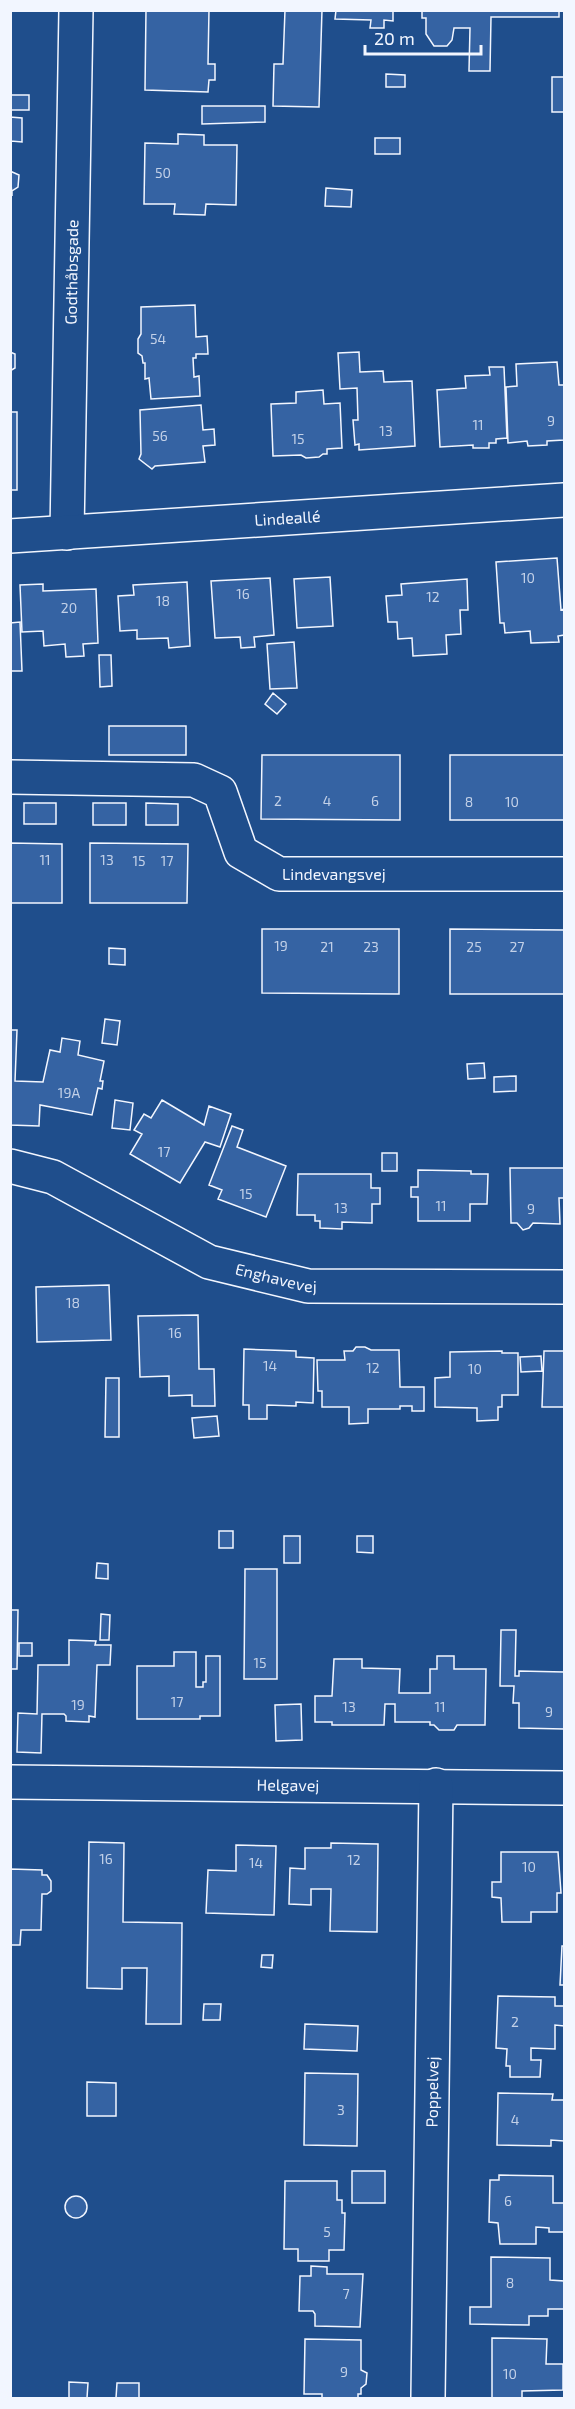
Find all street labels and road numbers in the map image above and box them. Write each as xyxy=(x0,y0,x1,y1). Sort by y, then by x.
street label: Godthåbsgade xyxy=(61,219,81,325)
street label: Lindeallé xyxy=(254,506,321,529)
street label: Lindevangsvej xyxy=(282,864,386,884)
street label: Enghavevej xyxy=(233,1259,317,1296)
street label: Helgavej xyxy=(257,1775,319,1795)
street label: Poppelvej xyxy=(422,2056,442,2128)

